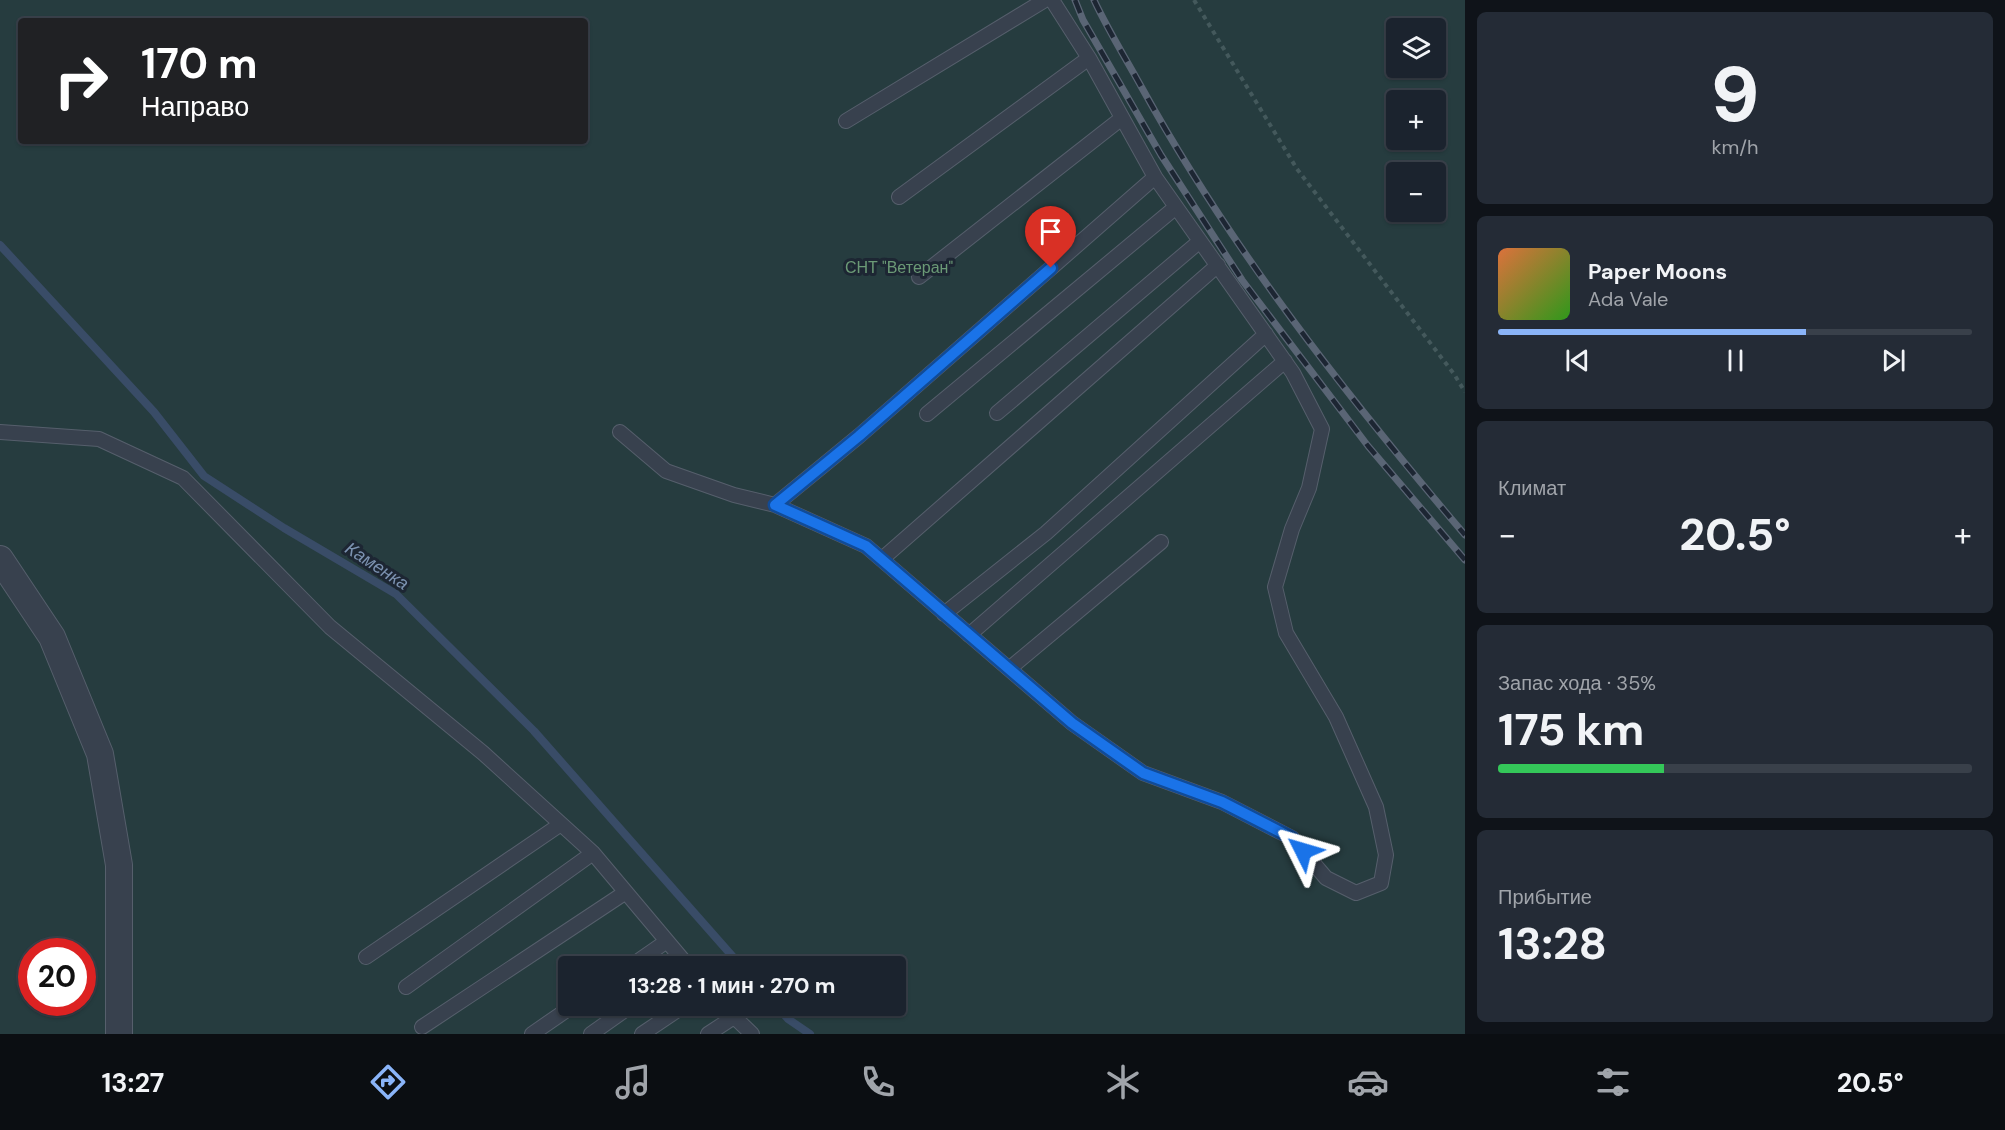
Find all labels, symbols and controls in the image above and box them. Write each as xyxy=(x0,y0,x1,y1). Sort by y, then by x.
map controls xyxy=(1386,18,1446,222)
button: layers xyxy=(1386,18,1446,78)
text: 170 m xyxy=(141,36,258,91)
icon: right xyxy=(42,42,120,120)
text: 9 xyxy=(1710,44,1760,145)
text: Направо xyxy=(141,89,249,124)
button: + xyxy=(1386,90,1446,150)
text: km/h xyxy=(1711,134,1759,160)
button: − xyxy=(1386,162,1446,222)
pin xyxy=(1025,206,1076,268)
icon: arrive xyxy=(1034,215,1067,248)
park label: СНТ "Ветеран" xyxy=(845,257,953,278)
text: Paper Moons xyxy=(1588,257,1727,286)
text: Ada Vale xyxy=(1588,286,1668,312)
icon: previous xyxy=(1561,344,1594,377)
icon: pause xyxy=(1719,344,1752,377)
icon: next xyxy=(1877,344,1910,377)
text: Климат xyxy=(1498,475,1566,501)
text: 20.5° xyxy=(1679,505,1791,564)
text: − xyxy=(1498,513,1516,556)
text: + xyxy=(1954,513,1972,556)
water label: Каменка xyxy=(341,536,413,596)
text: Запас хода · 35% xyxy=(1498,670,1656,696)
text: 175 km xyxy=(1498,700,1644,759)
position arrow xyxy=(1271,819,1335,883)
text: Прибытие xyxy=(1498,884,1592,910)
text: 13:28 xyxy=(1498,914,1607,973)
speed limit sign: 20 xyxy=(18,938,96,1016)
text: 13:28 · 1 мин · 270 m xyxy=(629,971,835,1000)
icon: directions xyxy=(367,1061,409,1103)
icon: music xyxy=(612,1061,654,1103)
icon: phone xyxy=(857,1061,899,1103)
icon: climate xyxy=(1102,1061,1144,1103)
icon: car xyxy=(1347,1061,1389,1103)
icon: filters xyxy=(1592,1061,1634,1103)
text: 13:27 xyxy=(101,1065,164,1100)
text: 20.5° xyxy=(1837,1065,1903,1100)

